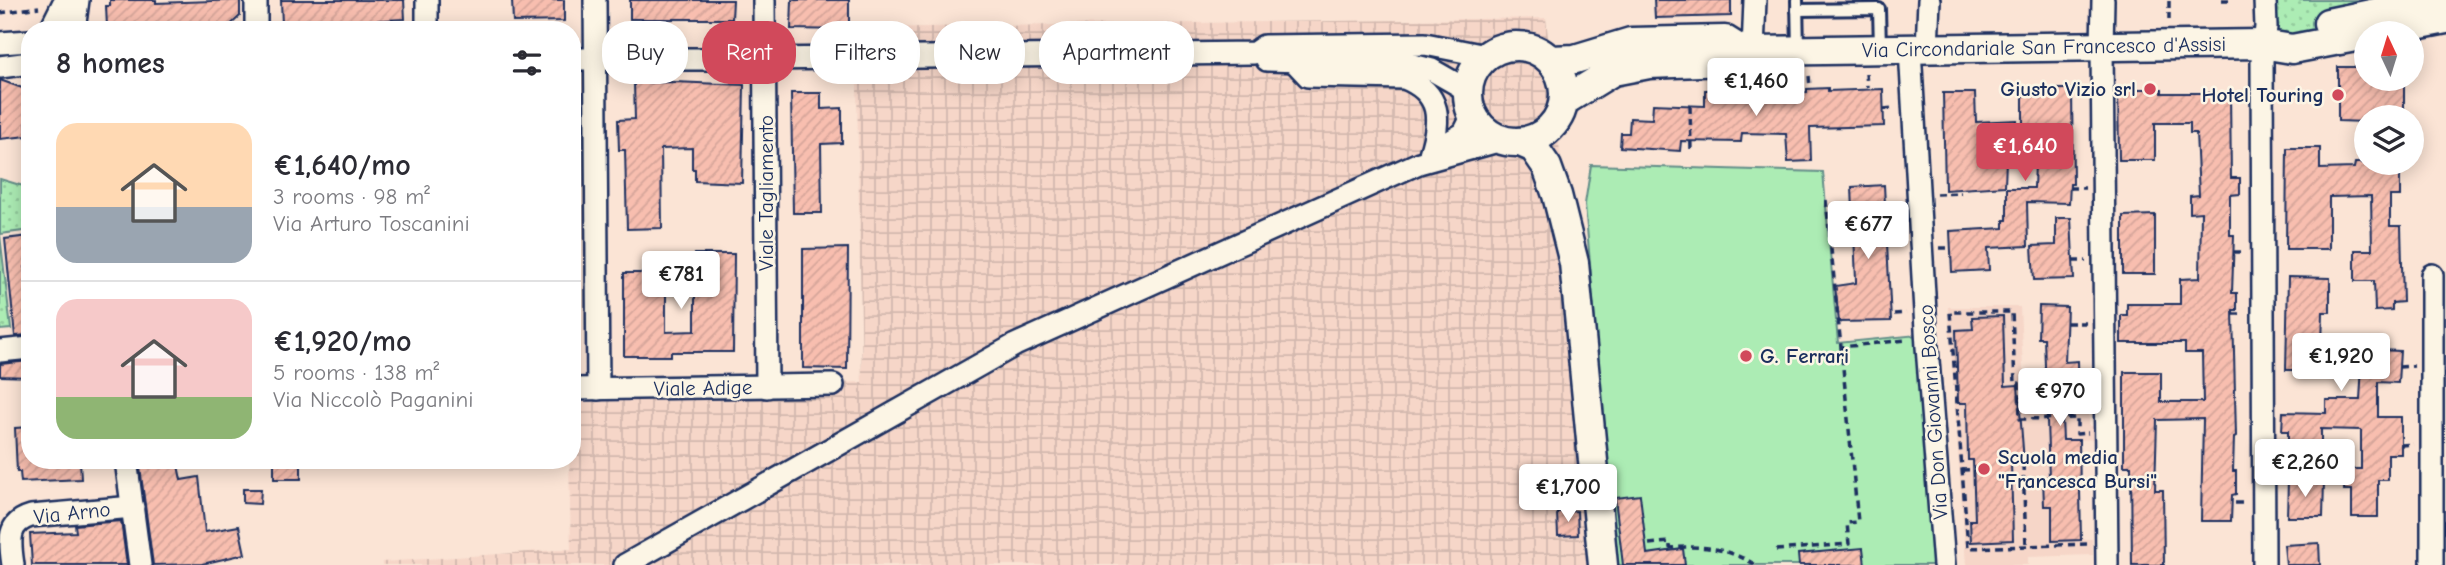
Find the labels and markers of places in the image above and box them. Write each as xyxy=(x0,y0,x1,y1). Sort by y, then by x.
pin: €1,460 xyxy=(1699,58,1813,118)
place label: Giusto Vizio srl xyxy=(2000,77,2136,101)
marker: Giusto Vizio srl xyxy=(2142,81,2158,97)
place label: Hotel Touring xyxy=(2202,83,2324,107)
marker: Hotel Touring xyxy=(2330,87,2346,103)
pin: €1,640 xyxy=(1968,124,2082,183)
pin: €677 xyxy=(1827,202,1909,261)
pin: €781 xyxy=(640,252,722,311)
pin: €1,920 xyxy=(2284,334,2398,393)
place label: G. Ferrari xyxy=(1760,344,1849,368)
marker: G. Ferrari xyxy=(1738,348,1754,364)
pin: €970 xyxy=(2019,368,2101,428)
pin: €2,260 xyxy=(2248,440,2362,499)
place label: Scuola media "Francesca Bursi" xyxy=(1998,445,2157,493)
marker: Scuola media "Francesca Bursi" xyxy=(1976,461,1992,477)
pin: €1,700 xyxy=(1511,464,1625,524)

